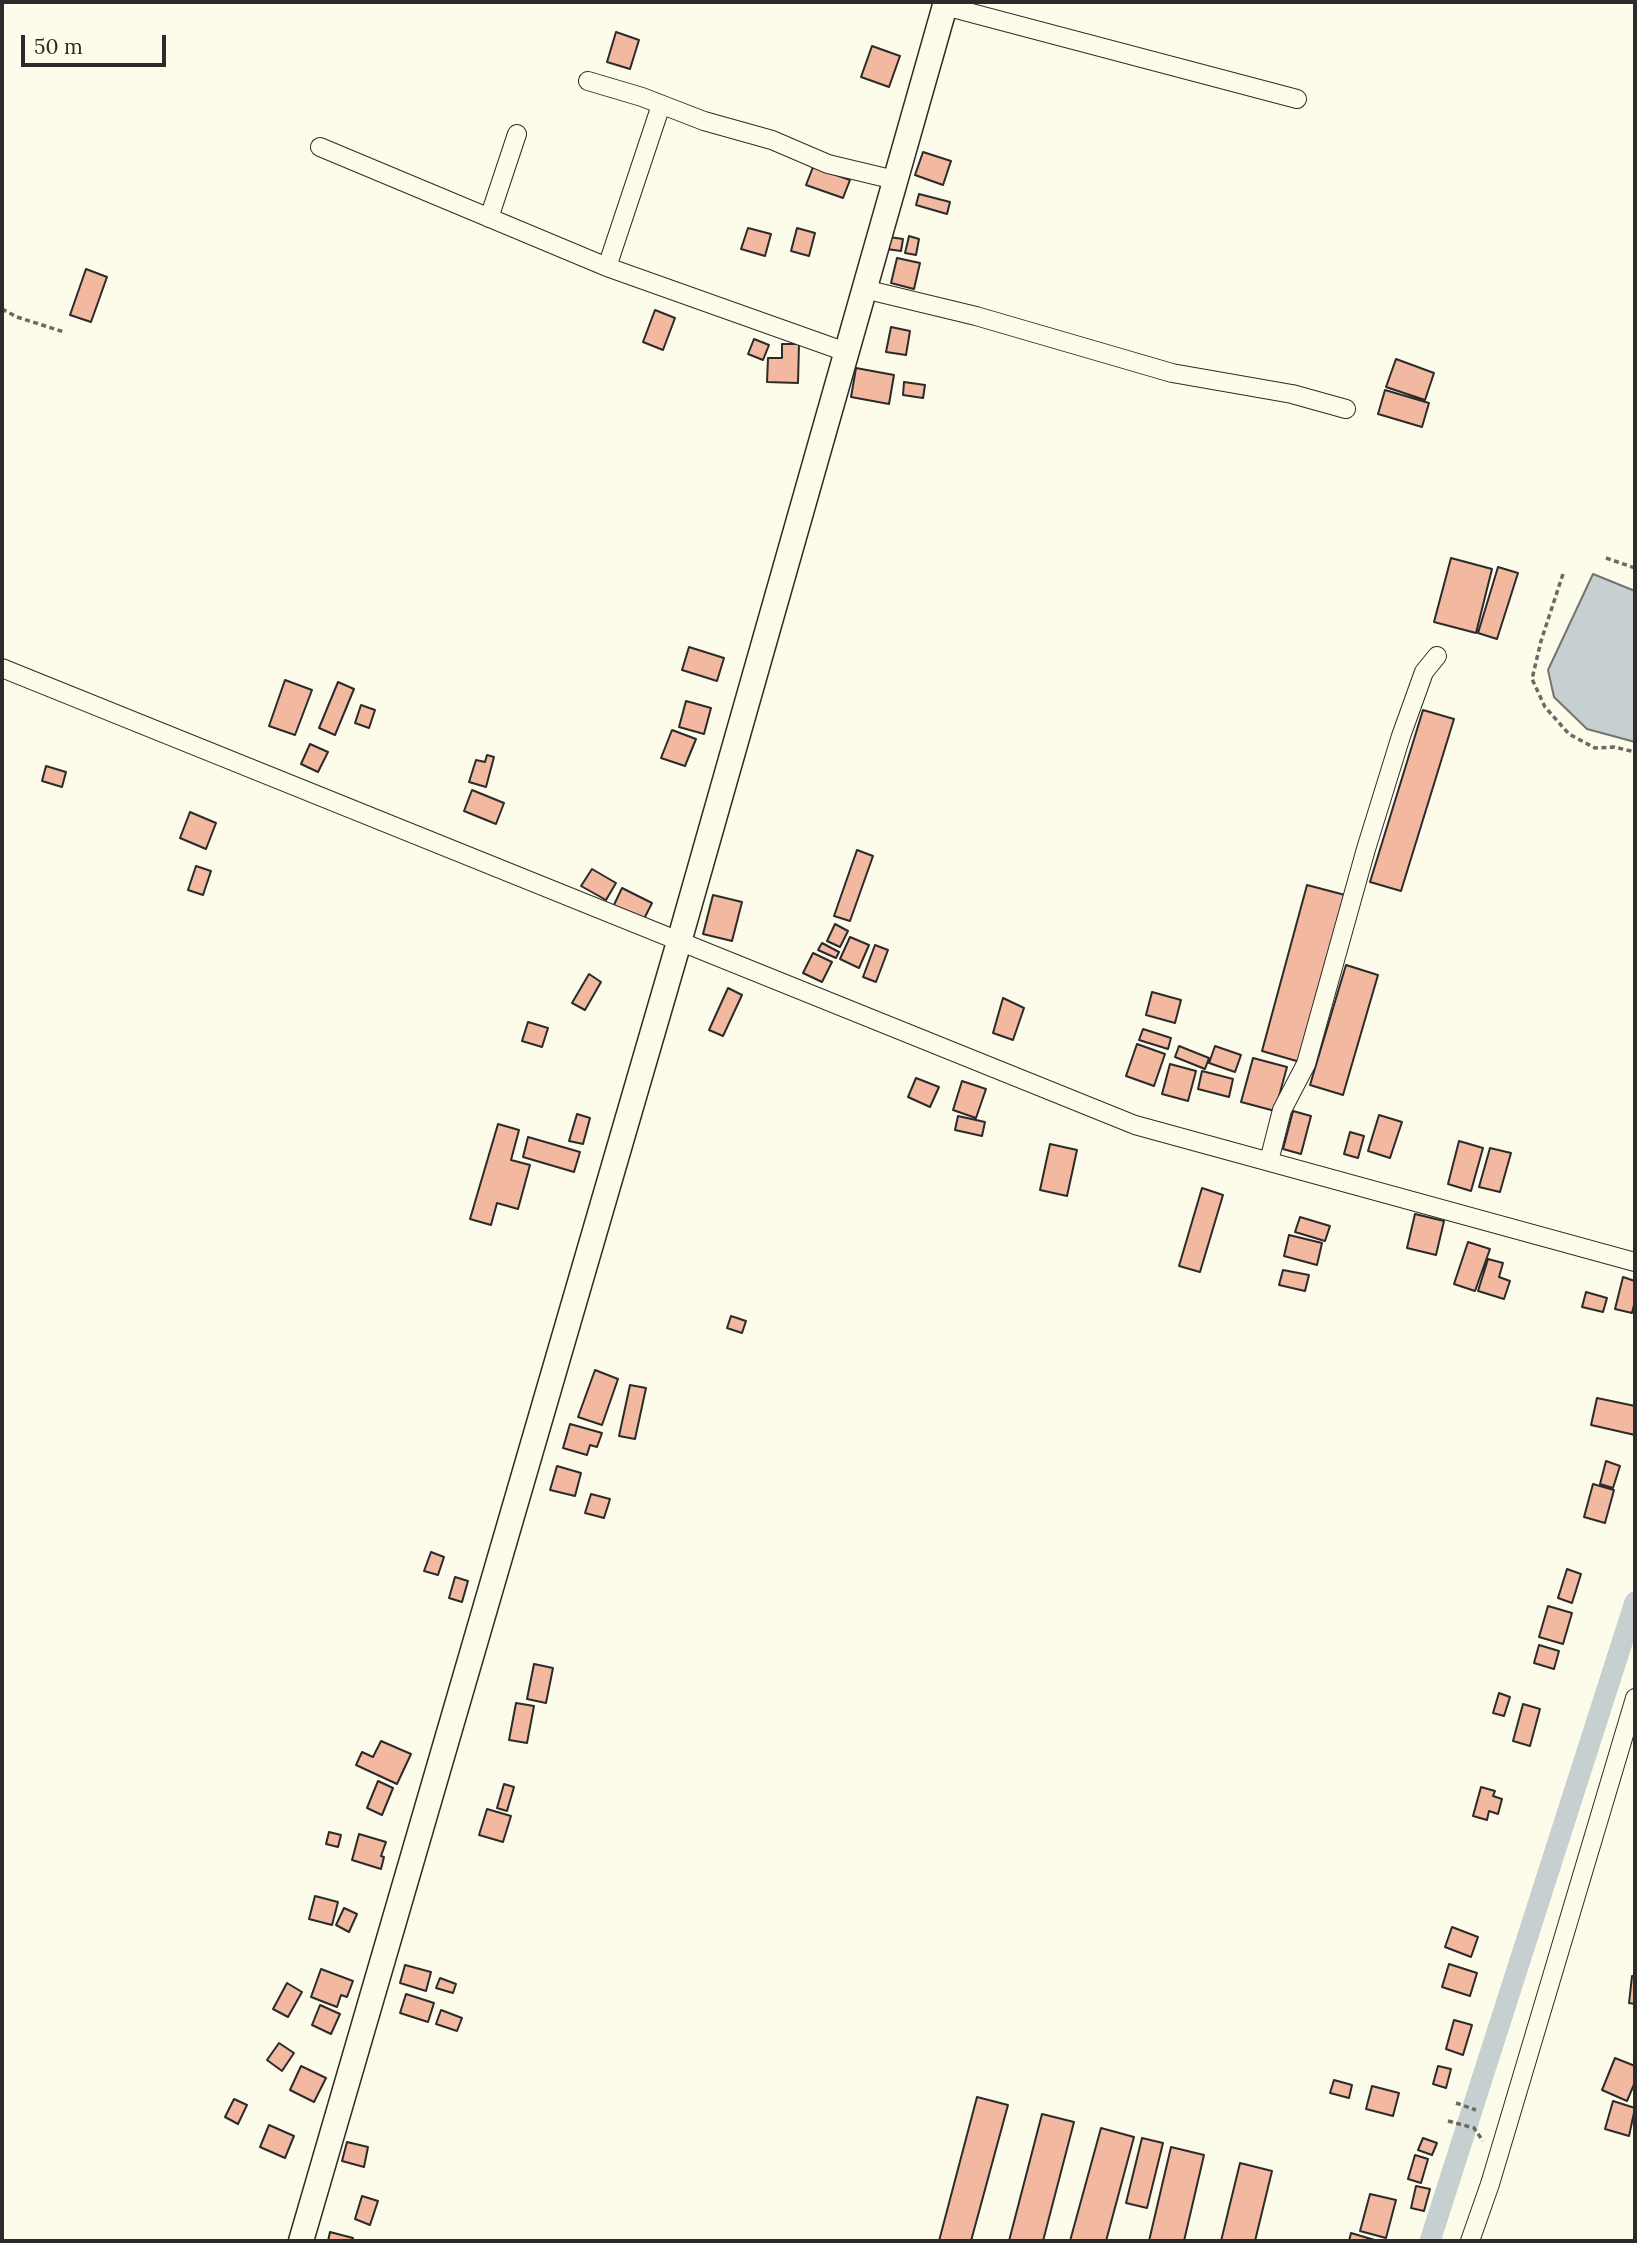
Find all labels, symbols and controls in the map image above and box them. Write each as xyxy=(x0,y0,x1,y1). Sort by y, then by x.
scale bar xyxy=(24,21,170,65)
text: 50 m xyxy=(34,33,83,60)

